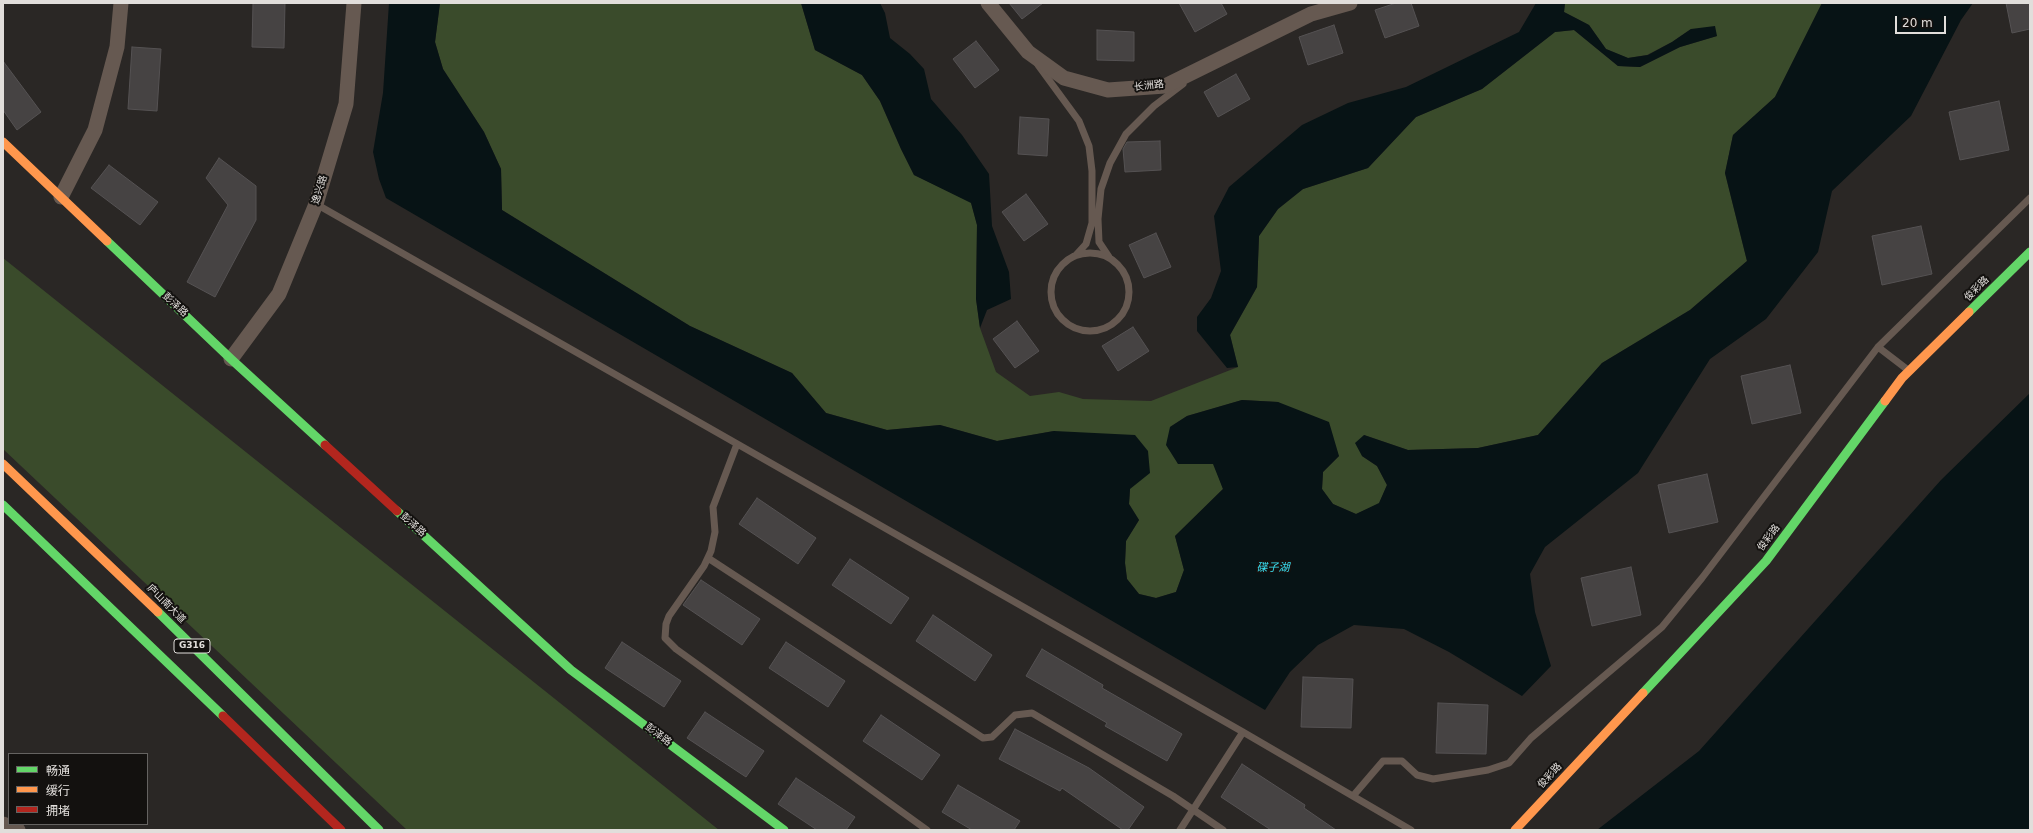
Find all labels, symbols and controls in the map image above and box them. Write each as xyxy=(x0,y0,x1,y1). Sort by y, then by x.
scale bar xyxy=(1897,8,1948,34)
text: 20 m xyxy=(1902,16,1933,30)
street label: 长洲路 xyxy=(1133,78,1165,94)
street label: 逸兴路 xyxy=(310,174,330,206)
street label: 俊彩路 xyxy=(1962,274,1992,304)
street label: 彭泽路 xyxy=(160,290,190,320)
street label: 彭泽路 xyxy=(398,511,428,539)
street label: 俊彩路 xyxy=(1755,522,1783,554)
water label: 碟子湖 xyxy=(1257,561,1289,575)
street label: 庐山南大道 xyxy=(144,582,188,626)
road number: G316 xyxy=(174,639,210,653)
street label: 彭泽路 xyxy=(642,721,674,749)
legend xyxy=(8,753,148,825)
street label: 俊彩路 xyxy=(1535,761,1565,791)
text: 畅通 xyxy=(46,764,70,778)
text: 缓行 xyxy=(46,784,70,798)
text: 拥堵 xyxy=(46,804,70,818)

